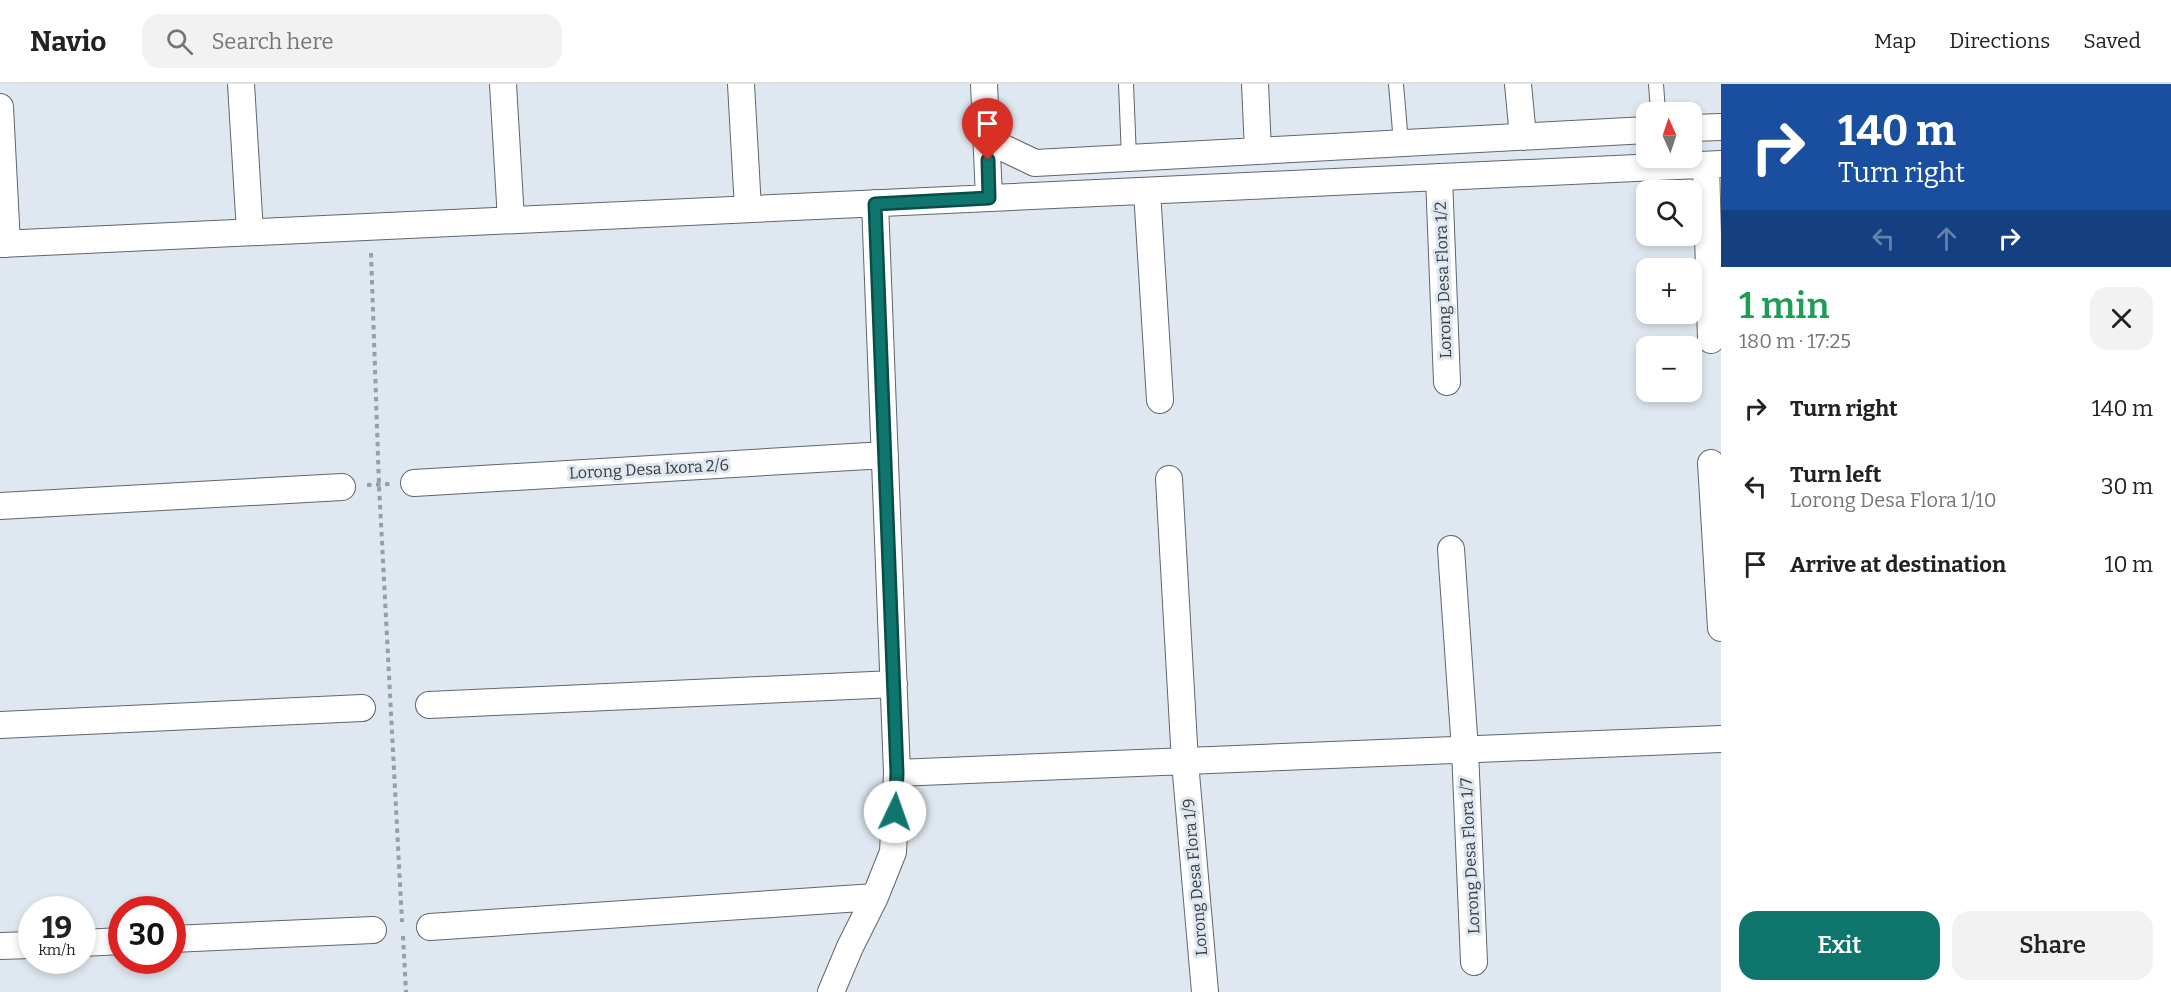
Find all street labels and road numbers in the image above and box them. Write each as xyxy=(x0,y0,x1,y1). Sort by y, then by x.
street label: Lorong Desa Flora 1/2 xyxy=(1431,201,1455,359)
street label: Lorong Desa Ixora 2/6 xyxy=(569,455,729,483)
street label: Lorong Desa Flora 1/7 xyxy=(1456,777,1484,935)
street label: Lorong Desa Flora 1/9 xyxy=(1179,798,1211,956)

